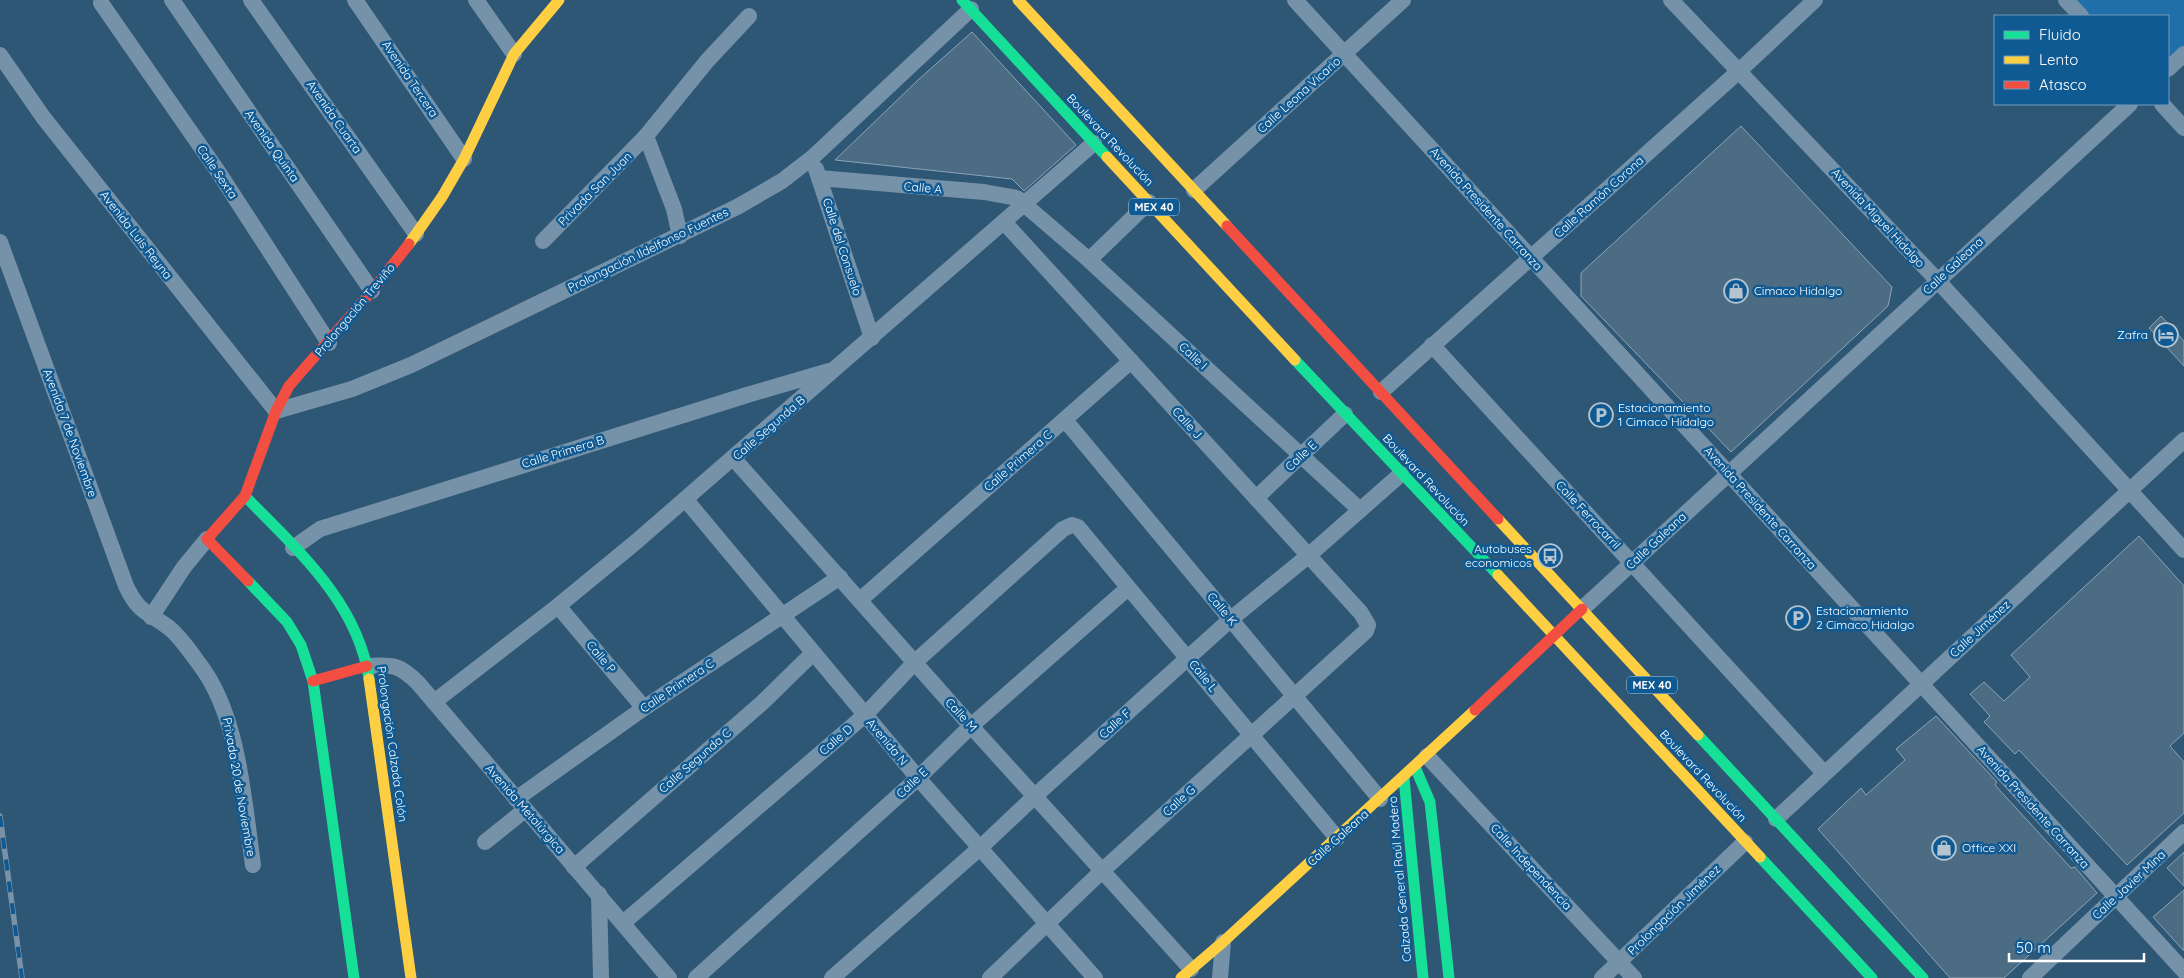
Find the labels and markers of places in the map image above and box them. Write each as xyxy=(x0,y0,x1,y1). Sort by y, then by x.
shop icon: Cimaco Hidalgo xyxy=(1723,278,1749,304)
place label: Cimaco Hidalgo xyxy=(1754,283,1842,298)
hotel icon: Zafra xyxy=(2153,322,2179,348)
place label: Zafra xyxy=(2117,327,2148,342)
place label: Estacionamiento 1 Cimaco Hidalgo xyxy=(1618,400,1714,429)
parking icon: Estacionamiento 1 Cimaco Hidalgo xyxy=(1588,402,1614,428)
place label: Autobuses economicos xyxy=(1465,541,1532,570)
bus stop icon: Autobuses economicos xyxy=(1537,543,1563,569)
place label: Estacionamiento 2 Cimaco Hidalgo xyxy=(1816,603,1914,632)
parking icon: Estacionamiento 2 Cimaco Hidalgo xyxy=(1785,605,1811,631)
shop icon: Office XXI xyxy=(1931,835,1957,861)
place label: Office XXI xyxy=(1962,840,2016,855)

